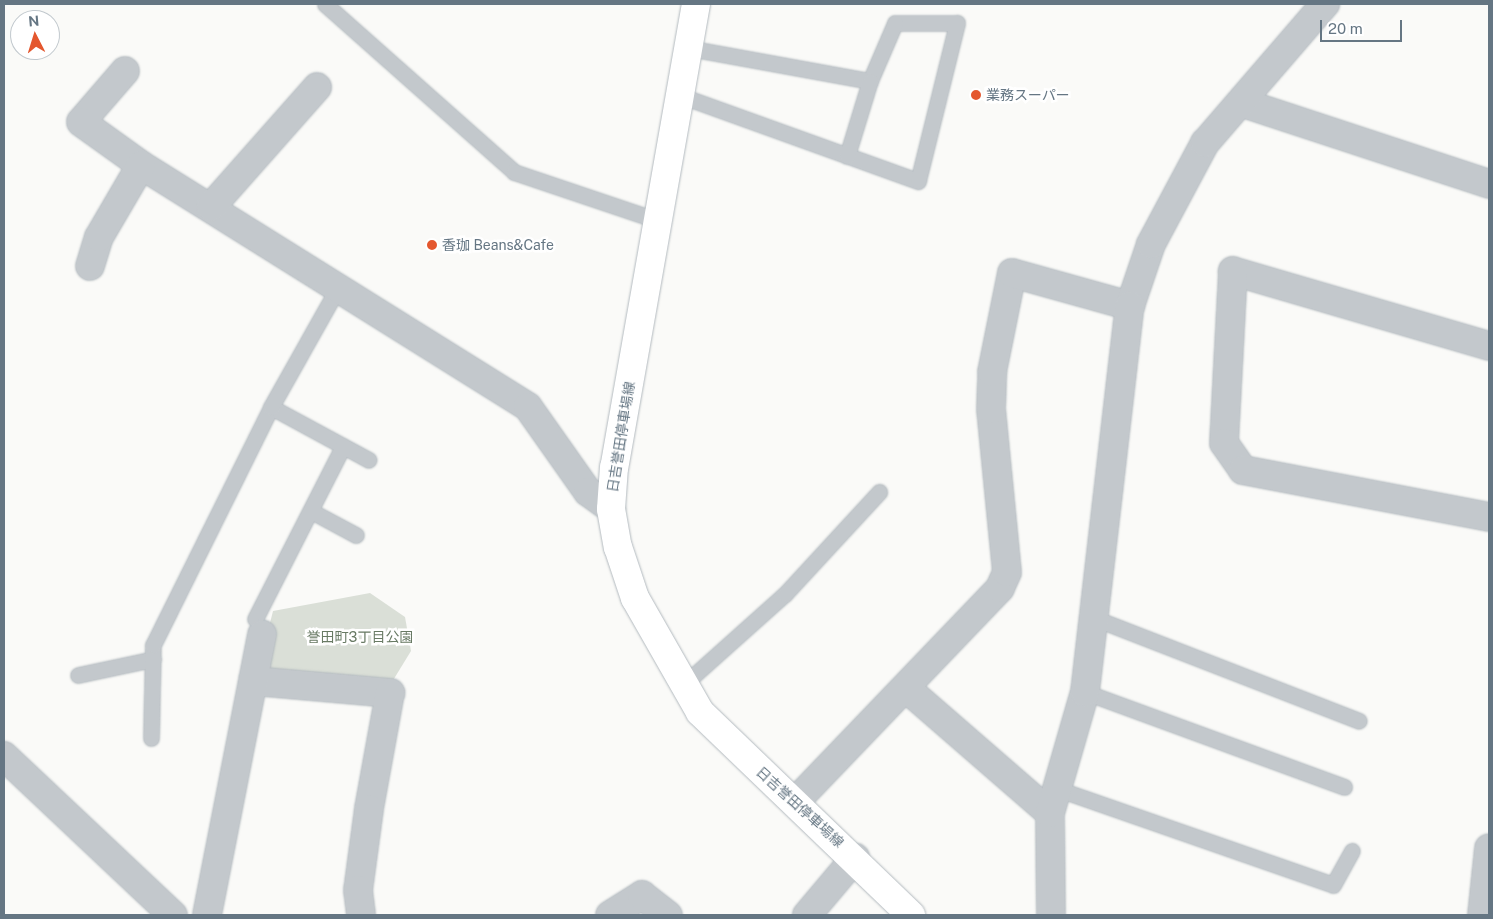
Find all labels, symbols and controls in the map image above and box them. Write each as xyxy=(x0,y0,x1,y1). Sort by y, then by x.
north arrow xyxy=(10,10,60,60)
scale bar xyxy=(1323,10,1406,42)
text: N xyxy=(28,13,40,30)
text: 20 m xyxy=(1328,20,1363,37)
place label: 業務スーパー xyxy=(986,87,1070,103)
marker: 業務スーパー xyxy=(970,89,982,101)
place label: 香珈 Beans&Cafe xyxy=(442,237,554,253)
marker: 香珈 Beans&Cafe xyxy=(426,239,438,251)
street label: 日吉誉田停車場線 xyxy=(604,380,638,494)
park label: 誉田町3丁目公園 xyxy=(307,629,413,645)
street label: 日吉誉田停車場線 xyxy=(753,763,847,851)

